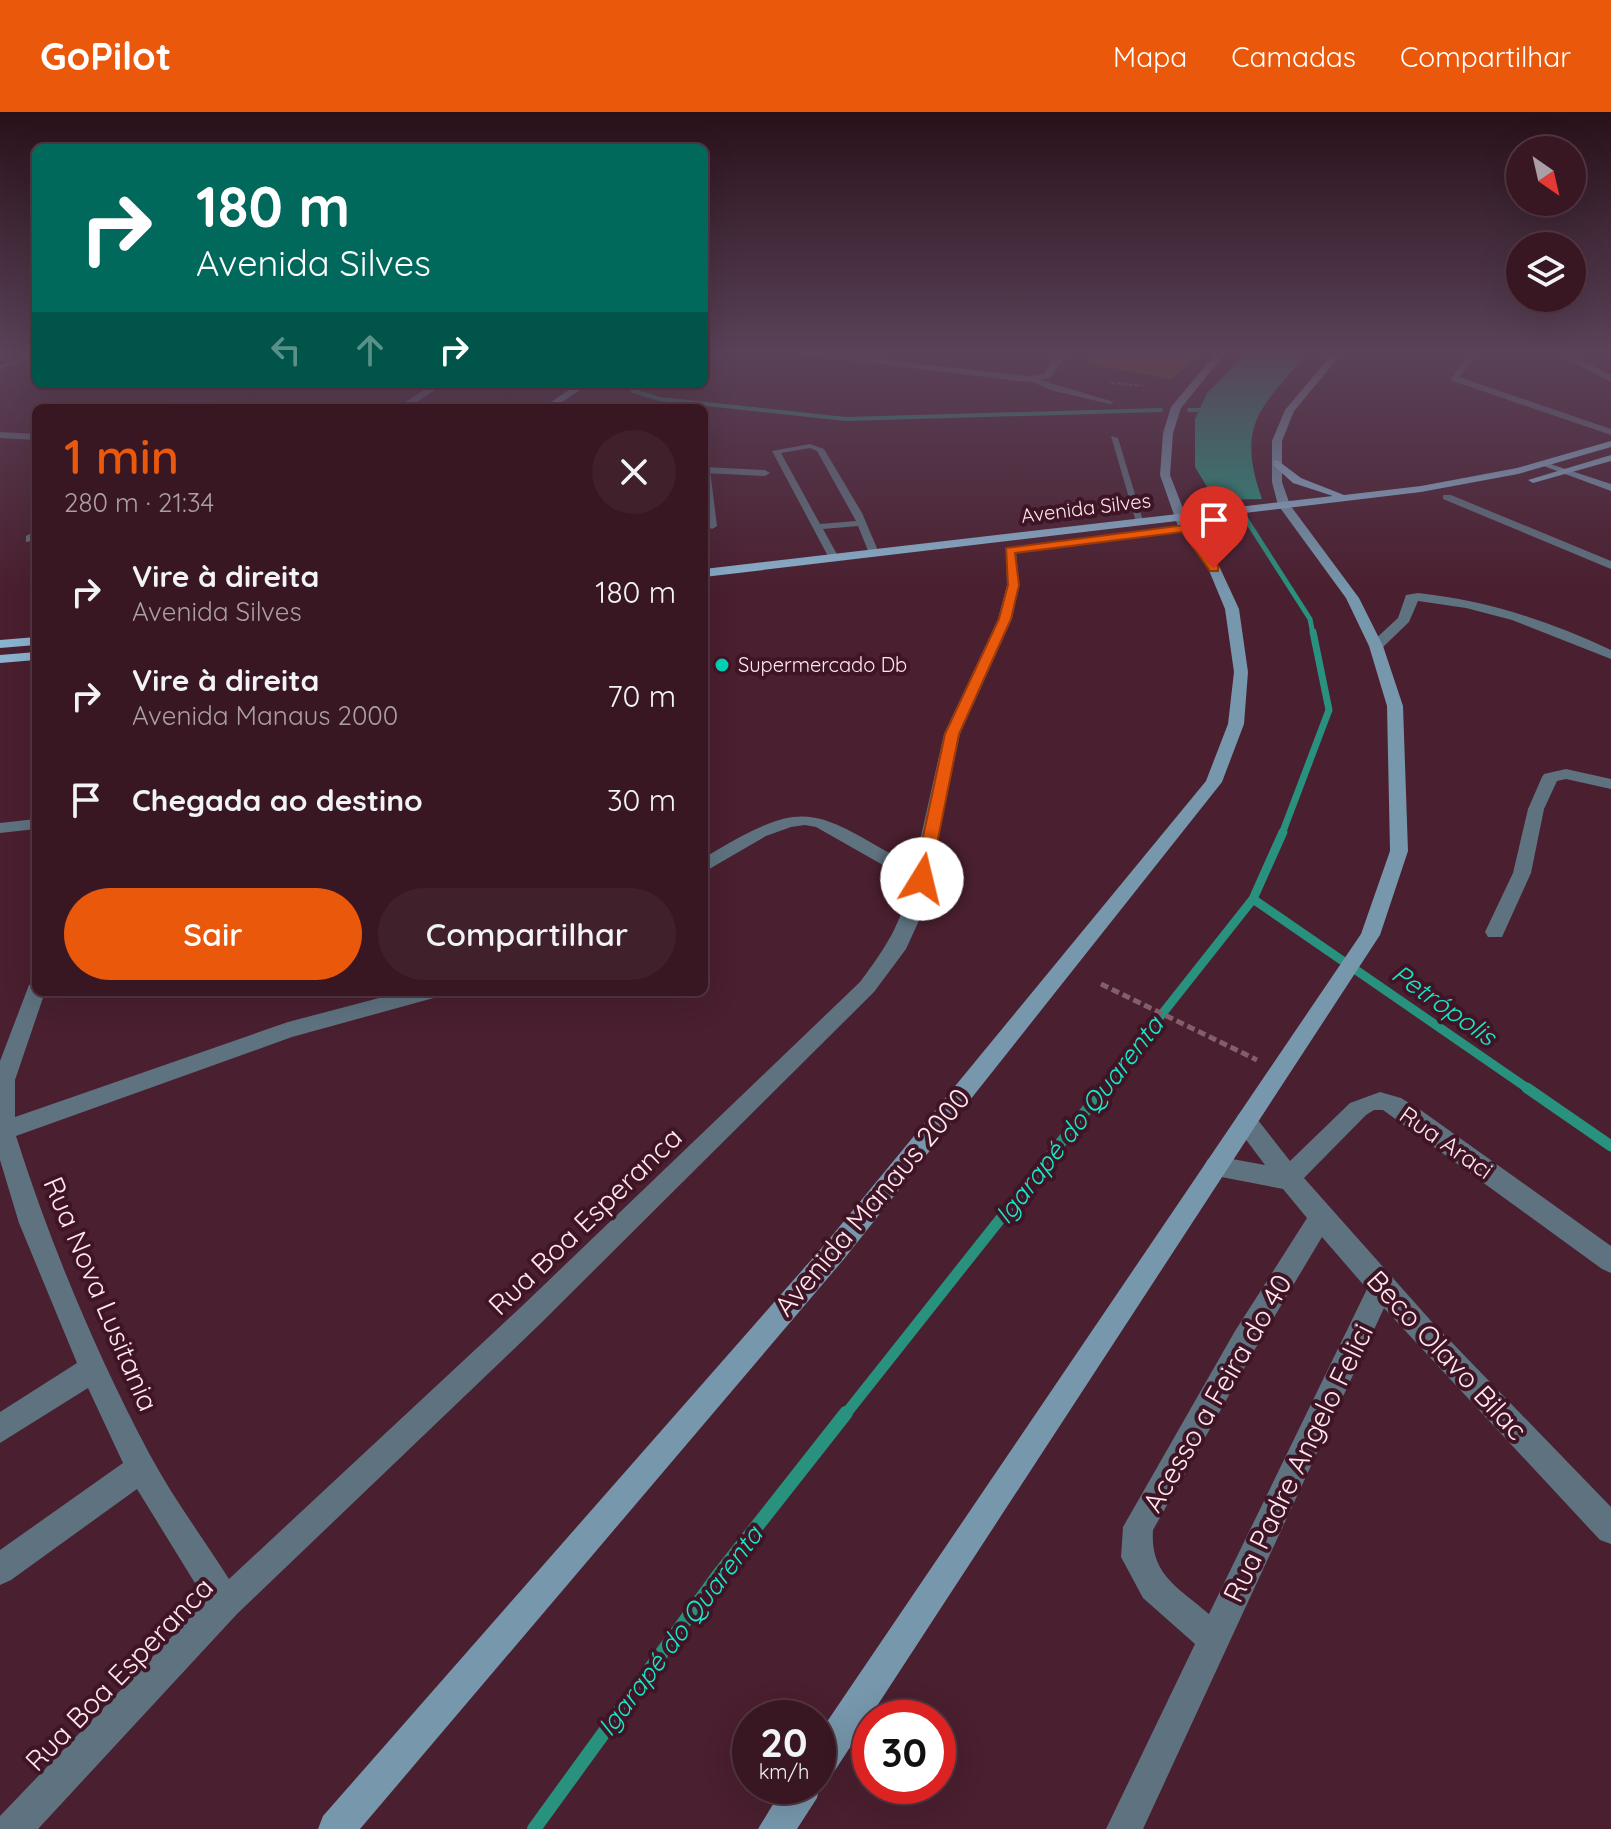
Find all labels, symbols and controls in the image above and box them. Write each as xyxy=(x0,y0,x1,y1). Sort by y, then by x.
text: GoPilot xyxy=(40,32,171,80)
text: Mapa xyxy=(1113,39,1187,74)
text: Camadas xyxy=(1231,39,1356,74)
text: Compartilhar xyxy=(1400,39,1571,74)
north arrow xyxy=(1506,136,1586,216)
map controls xyxy=(1506,136,1586,312)
text: 180 m xyxy=(196,171,350,241)
icon: right xyxy=(64,176,168,280)
button: layers xyxy=(1506,232,1586,312)
text: Avenida Silves xyxy=(196,240,431,285)
icon: left xyxy=(264,328,308,372)
icon: ahead xyxy=(348,328,392,372)
icon: right xyxy=(432,328,476,372)
text: 1 min xyxy=(64,426,179,486)
button: close xyxy=(592,430,676,514)
text: 280 m · 21:34 xyxy=(64,486,214,519)
pin xyxy=(1180,486,1248,568)
street label: Avenida Silves xyxy=(1020,487,1152,528)
icon: arrive xyxy=(1192,498,1236,542)
text: Vire à direita xyxy=(132,557,319,595)
icon: right xyxy=(64,570,108,614)
text: 180 m xyxy=(595,573,676,611)
text: Avenida Silves xyxy=(132,595,302,628)
place label: Supermercado Db xyxy=(738,652,907,677)
marker: Supermercado Db xyxy=(713,656,731,674)
text: Vire à direita xyxy=(132,661,319,699)
icon: right xyxy=(64,674,108,718)
text: 70 m xyxy=(607,677,676,715)
text: Avenida Manaus 2000 xyxy=(132,699,398,732)
icon: arrive xyxy=(64,778,108,822)
text: Chegada ao destino xyxy=(132,781,423,819)
text: 30 m xyxy=(607,781,676,819)
position arrow xyxy=(880,837,964,921)
button: Sair xyxy=(64,888,362,980)
button: Compartilhar xyxy=(378,888,676,980)
water label: Petrópolis xyxy=(1386,957,1504,1053)
water label: Igarapé do Quarenta xyxy=(987,1008,1171,1230)
street label: Avenida Manaus 2000 xyxy=(766,1081,977,1323)
street label: Rua Araci xyxy=(1394,1099,1499,1185)
street label: Rua Boa Esperanca xyxy=(481,1119,689,1322)
street label: Rua Nova Lusitania xyxy=(36,1171,167,1416)
street label: Beco Olavo Bilac xyxy=(1360,1263,1535,1447)
street label: Acesso a Feira do 40 xyxy=(1134,1267,1299,1518)
street label: Rua Padre Angelo Felici xyxy=(1215,1318,1380,1608)
water label: Igarapé do Quarenta xyxy=(590,1518,770,1742)
street label: Rua Boa Esperanca xyxy=(17,1570,220,1778)
speed limit sign: 30 xyxy=(852,1700,956,1804)
text: 20 xyxy=(760,1717,808,1767)
text: km/h xyxy=(759,1759,809,1784)

